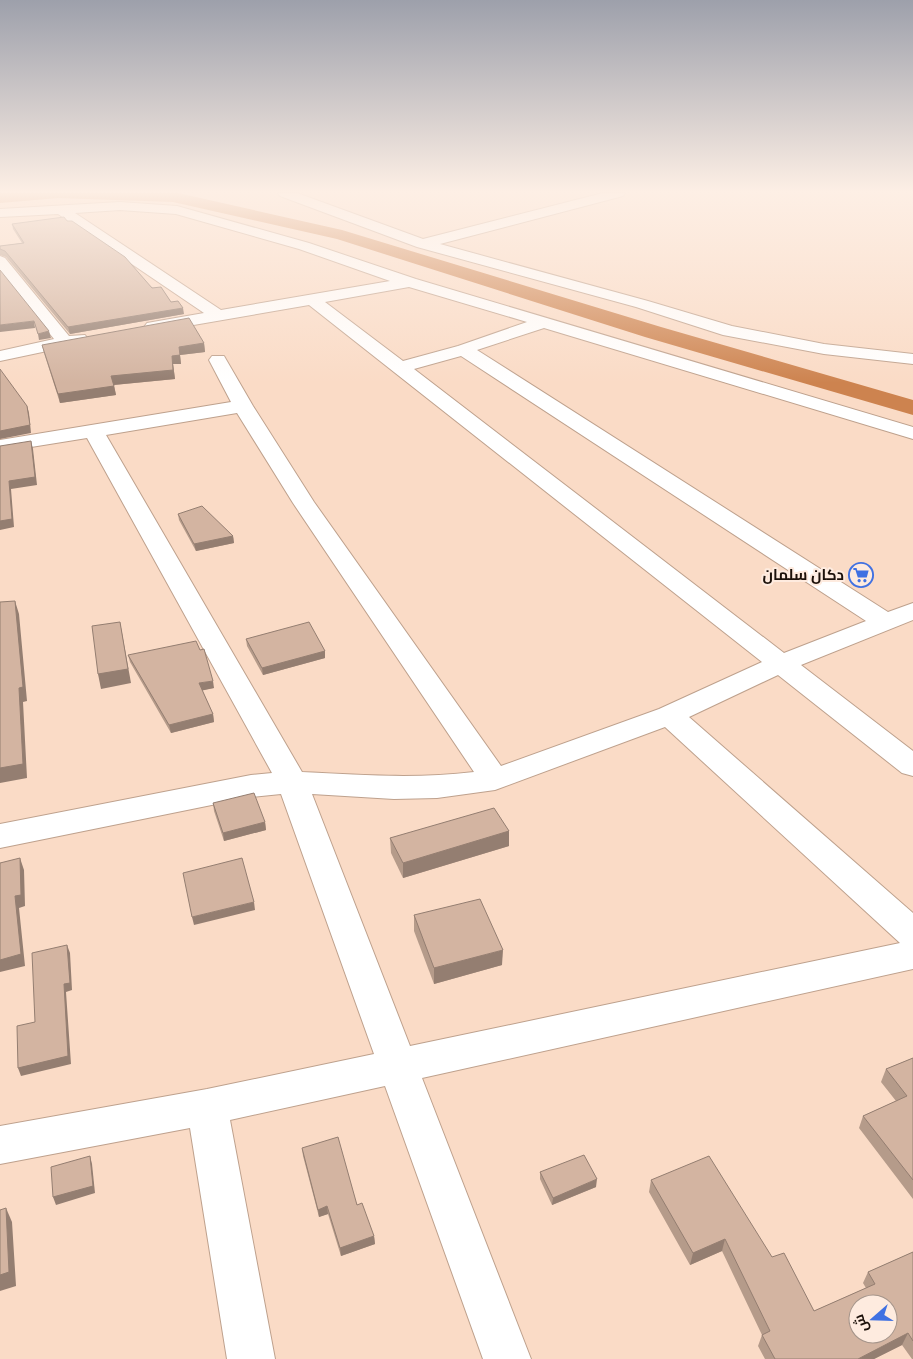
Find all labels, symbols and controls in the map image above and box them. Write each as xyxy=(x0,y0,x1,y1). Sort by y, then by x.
supermarket icon: دكان سلمان xyxy=(848,562,874,588)
place label: دكان سلمان xyxy=(763,566,844,584)
north arrow xyxy=(848,1294,898,1344)
text: ش xyxy=(850,1312,872,1335)

